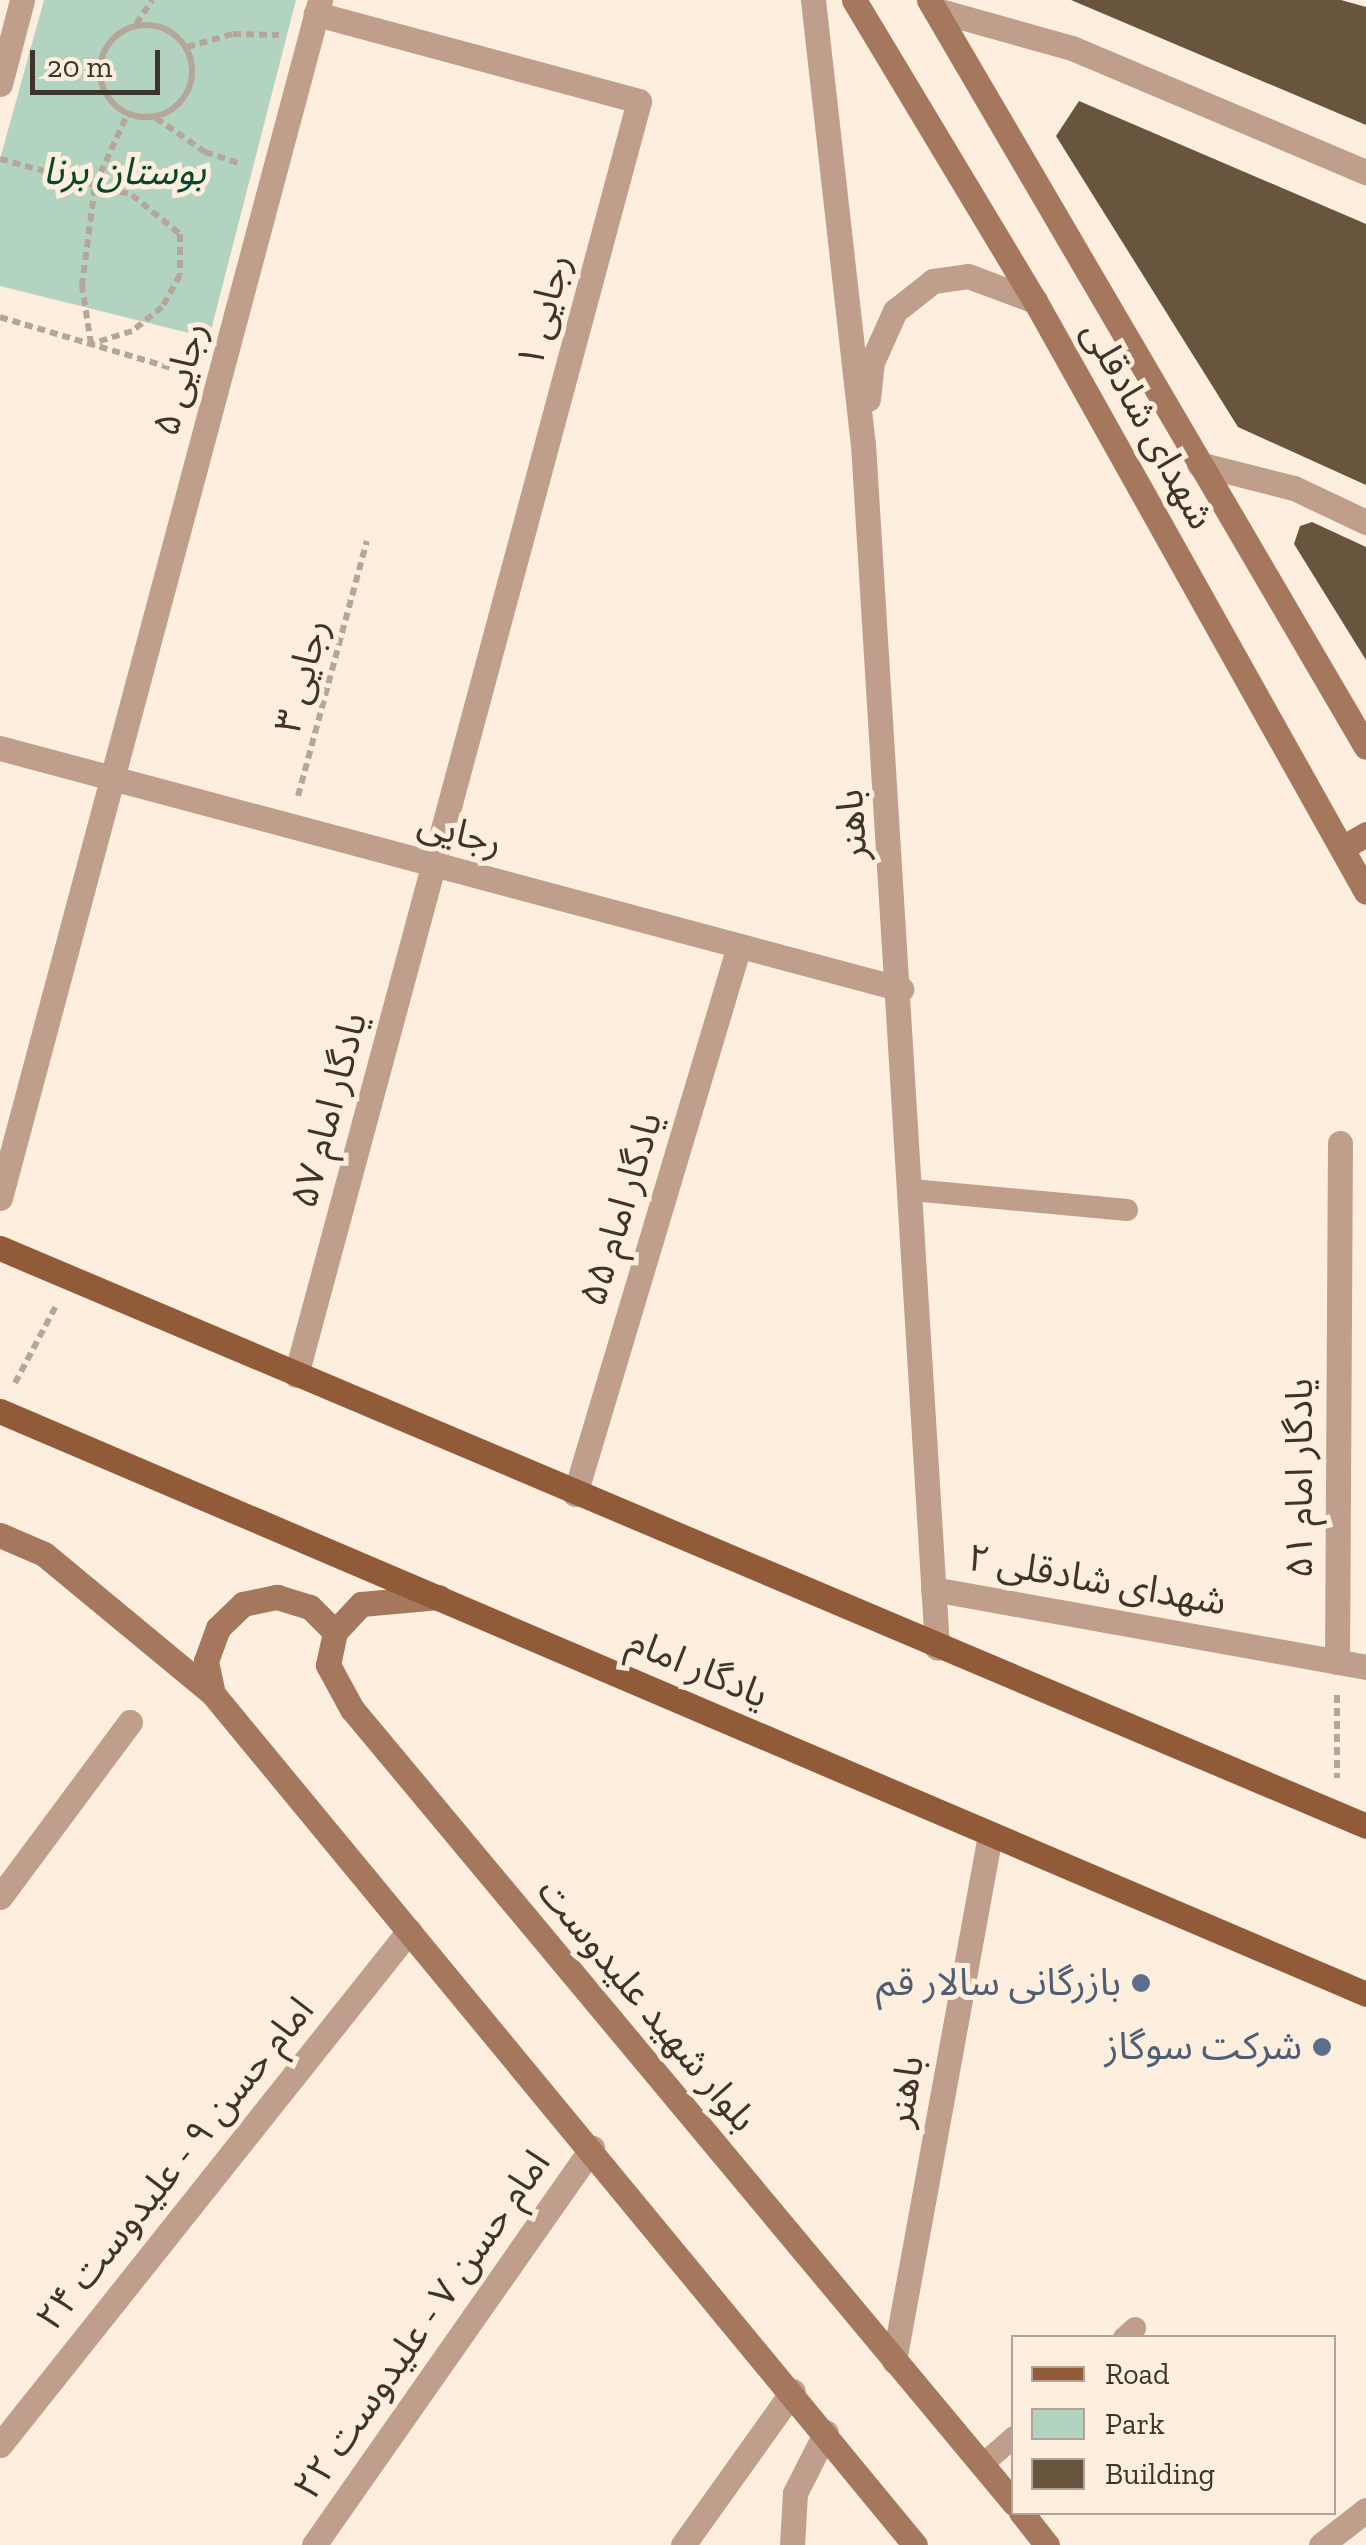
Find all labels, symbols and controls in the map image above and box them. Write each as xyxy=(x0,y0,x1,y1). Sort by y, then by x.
scale bar xyxy=(35,30,165,92)
text: 20 m xyxy=(47,49,112,85)
park label: بوستان برنا xyxy=(43,149,205,195)
street label: رجایی ۱ xyxy=(507,249,581,373)
street label: شهدای شادقلی xyxy=(1072,313,1224,537)
street label: رجایی ۵ xyxy=(143,317,217,441)
street label: رجایی ۳ xyxy=(265,614,339,738)
street label: باهنر xyxy=(827,788,877,862)
street label: رجایی xyxy=(413,800,507,866)
street label: یادگار امام ۵۷ xyxy=(281,1007,377,1213)
street label: یادگار امام ۵۵ xyxy=(570,1107,672,1311)
street label: یادگار امام ۵۱ xyxy=(1277,1378,1323,1578)
street label: شهدای شادقلی ۲ xyxy=(964,1535,1230,1625)
street label: یادگار امام xyxy=(621,1618,775,1718)
street label: بلوار شهید علیدوست xyxy=(528,1869,766,2141)
place label: بازرگانی سالار قم xyxy=(876,1960,1121,2006)
marker: بازرگانی سالار قم xyxy=(1130,1972,1152,1994)
street label: امام حسن ۹ - علیدوست ۲۴ xyxy=(26,1988,324,2340)
place label: شرکت سوگاز xyxy=(1104,2024,1302,2070)
marker: شرکت سوگاز xyxy=(1311,2036,1333,2058)
street label: باهنر xyxy=(876,2052,934,2130)
street label: امام حسن ۷ - علیدوست ۲۲ xyxy=(284,2142,560,2508)
legend xyxy=(1011,2335,1336,2515)
text: Road xyxy=(1105,2356,1170,2392)
text: Park xyxy=(1105,2406,1165,2442)
text: Building xyxy=(1105,2456,1215,2492)

